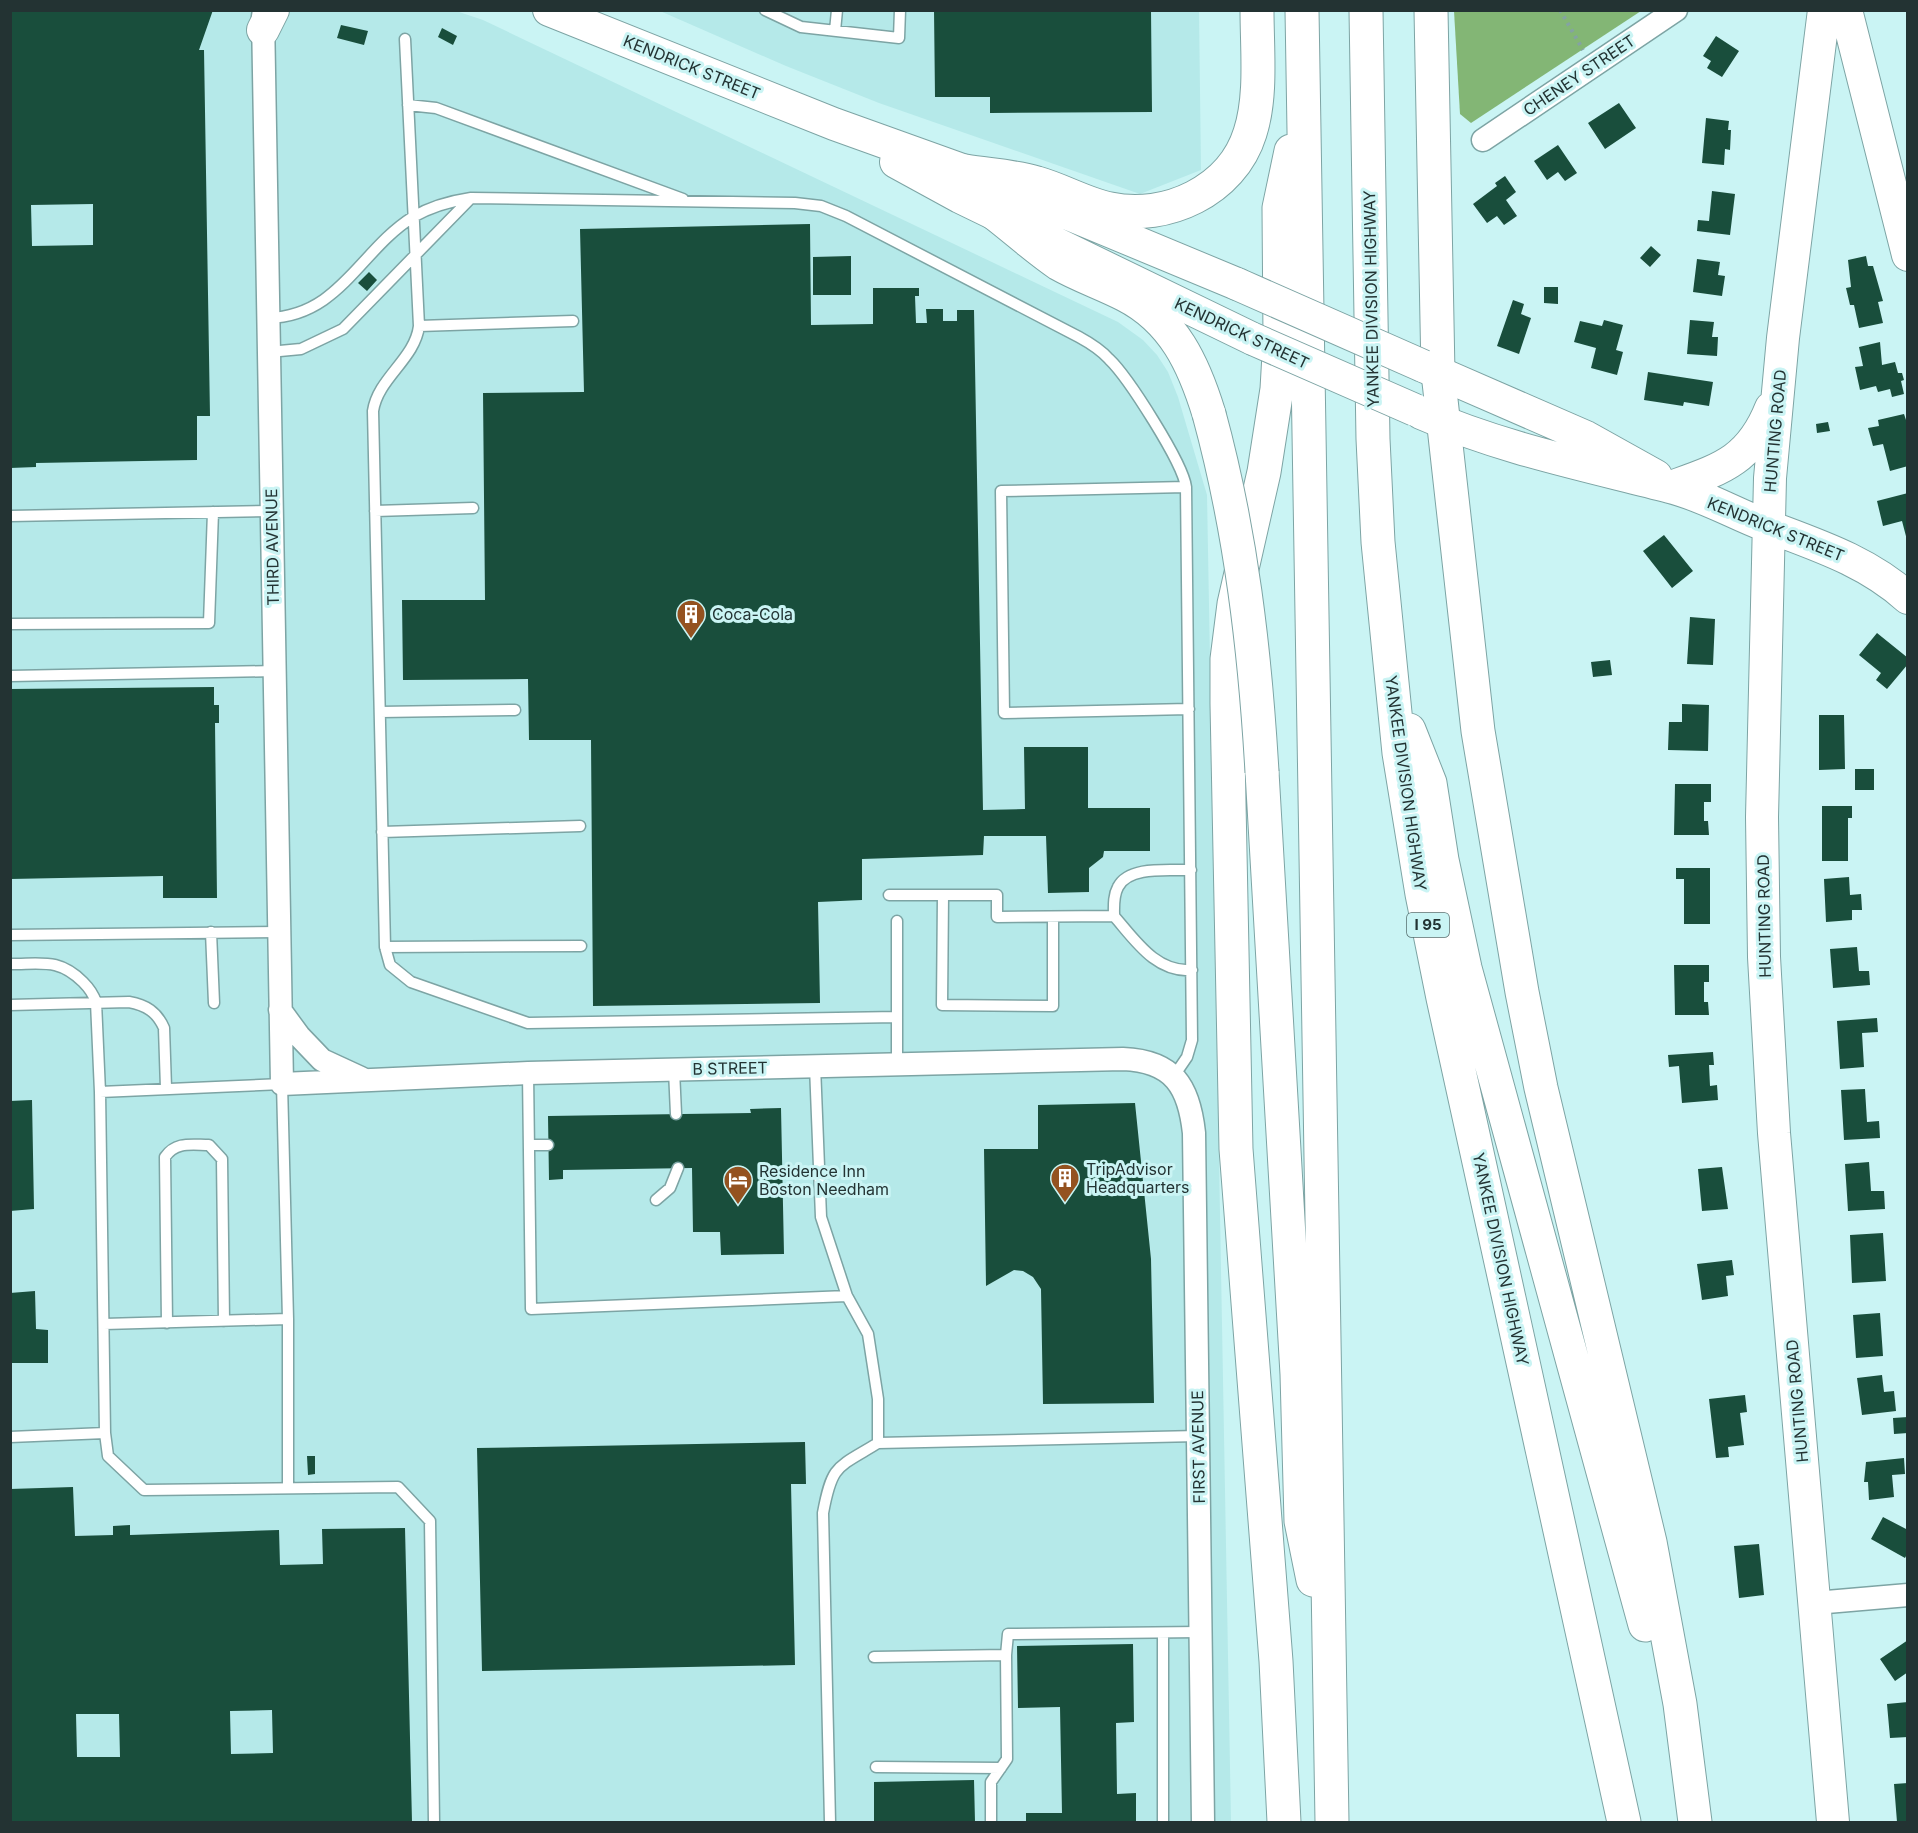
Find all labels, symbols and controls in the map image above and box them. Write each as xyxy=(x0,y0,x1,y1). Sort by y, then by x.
street label: KENDRICK STREET xyxy=(621,30,763,104)
street label: CHENEY STREET xyxy=(1519,30,1639,120)
street label: YANKEE DIVISION HIGHWAY xyxy=(1359,190,1383,408)
street label: KENDRICK STREET xyxy=(1172,293,1312,373)
street label: HUNTING ROAD xyxy=(1760,369,1790,493)
street label: THIRD AVENUE xyxy=(261,488,283,606)
street label: KENDRICK STREET xyxy=(1705,492,1847,566)
building icon: Coca-Cola xyxy=(675,598,707,640)
place label: Coca-Cola xyxy=(712,604,793,624)
street label: YANKEE DIVISION HIGHWAY xyxy=(1381,674,1431,892)
street label: HUNTING ROAD xyxy=(1753,854,1775,978)
road number: I 95 xyxy=(1407,913,1449,937)
street label: B STREET xyxy=(692,1057,768,1079)
street label: YANKEE DIVISION HIGHWAY xyxy=(1469,1151,1533,1368)
place label: TripAdvisor Headquarters xyxy=(1086,1159,1190,1197)
place label: Residence Inn Boston Needham xyxy=(759,1161,889,1199)
building icon: TripAdvisor Headquarters xyxy=(1049,1162,1081,1204)
hotel icon: Residence Inn Boston Needham xyxy=(722,1164,754,1206)
street label: HUNTING ROAD xyxy=(1782,1339,1812,1463)
street label: FIRST AVENUE xyxy=(1187,1390,1209,1504)

